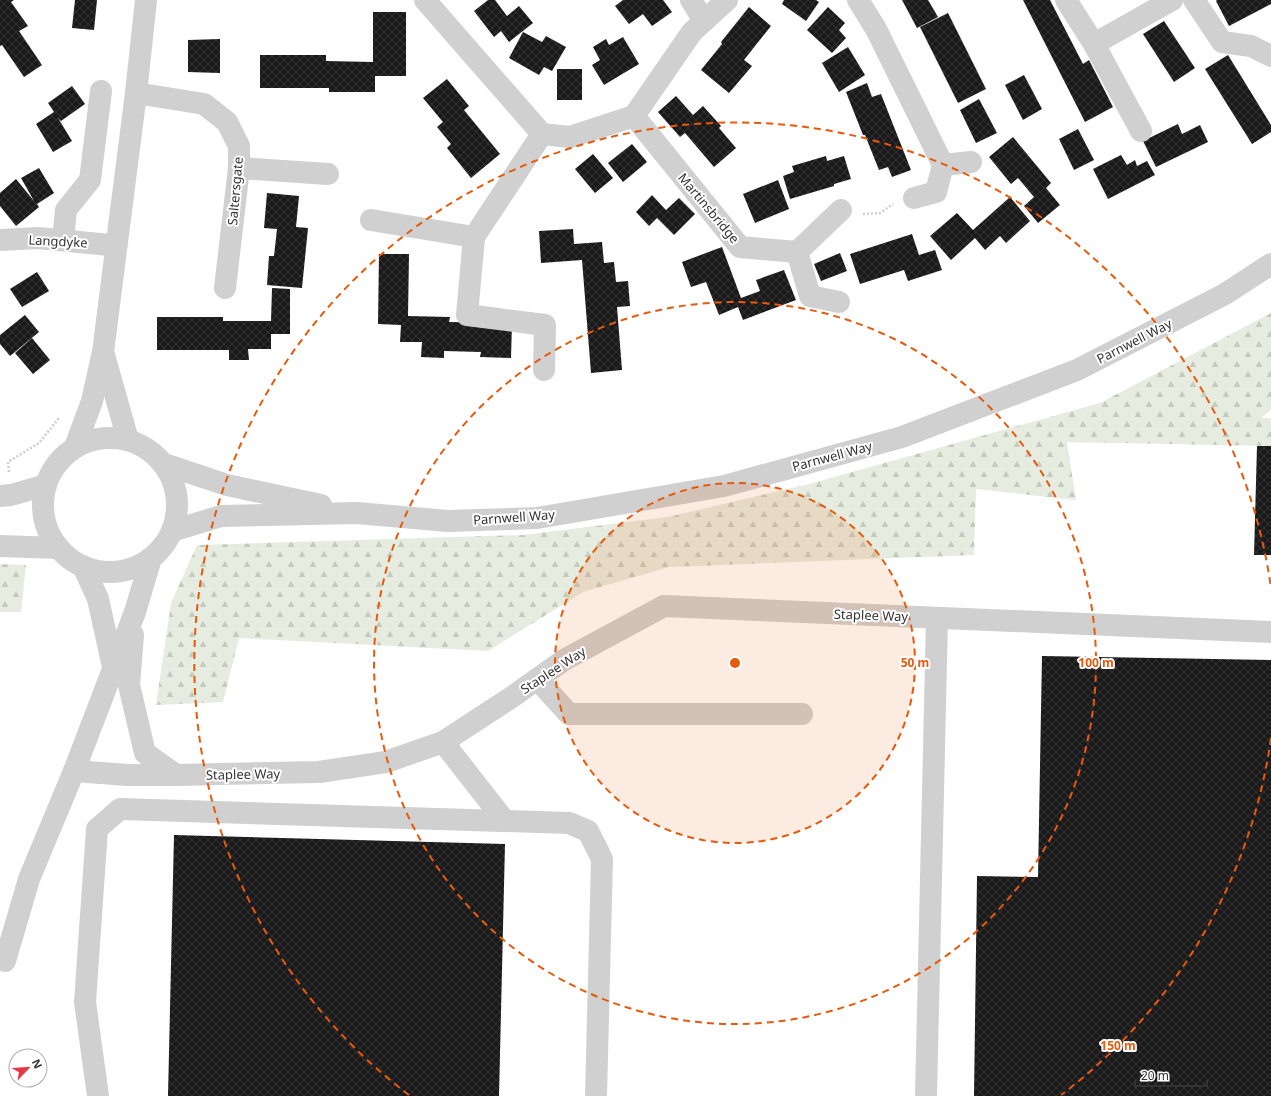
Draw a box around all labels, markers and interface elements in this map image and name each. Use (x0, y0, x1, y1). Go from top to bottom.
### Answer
street label: Saltersgate (223, 156, 247, 226)
street label: Martinsbridge (674, 169, 744, 247)
street label: Langdyke (28, 230, 88, 252)
street label: Parnwell Way (1093, 314, 1175, 368)
street label: Parnwell Way (790, 437, 874, 475)
street label: Parnwell Way (472, 505, 556, 529)
street label: Staplee Way (834, 605, 909, 625)
street label: Staplee Way (517, 642, 589, 698)
text: 50 m (901, 654, 929, 671)
text: 100 m (1078, 654, 1114, 671)
centre of rings (728, 656, 742, 670)
street label: Staplee Way (206, 764, 281, 784)
text: 150 m (1100, 1037, 1136, 1054)
north arrow (8, 1048, 48, 1088)
text: N (29, 1056, 46, 1071)
scale bar (1135, 1062, 1207, 1088)
text: 20 m (1141, 1067, 1169, 1084)

